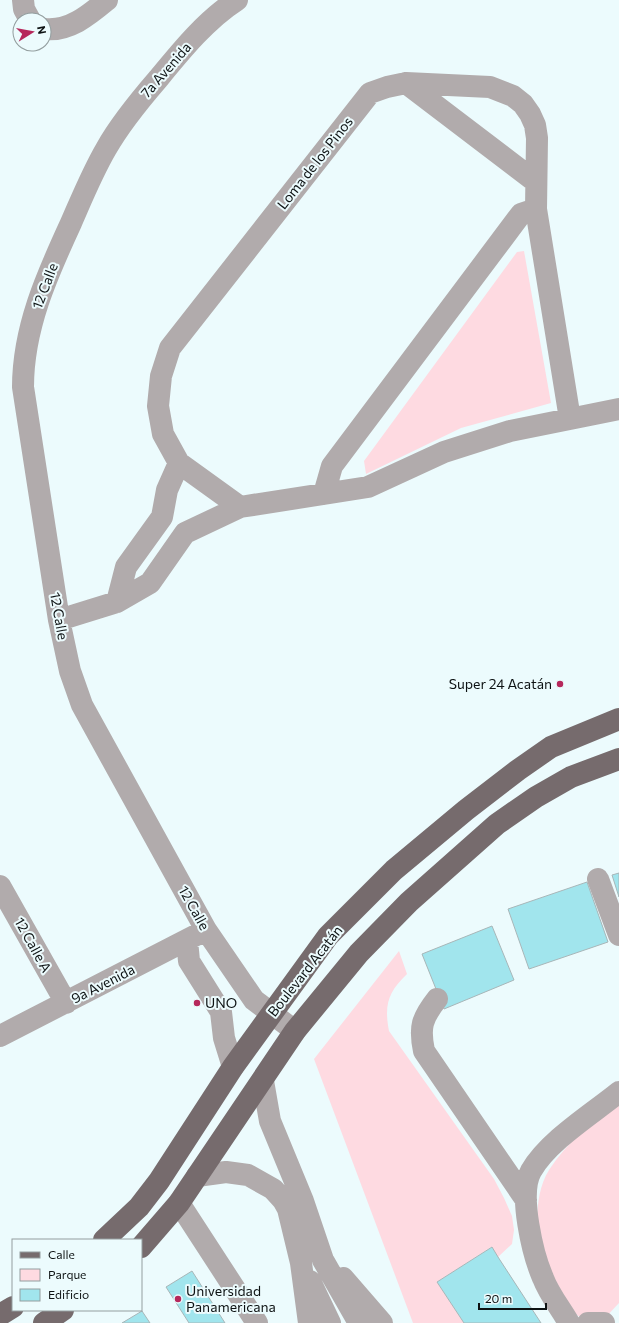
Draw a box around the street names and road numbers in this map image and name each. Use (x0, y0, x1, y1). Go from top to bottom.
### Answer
street label: 7a Avenida (137, 39, 194, 101)
street label: Loma de los Pinos (273, 113, 356, 212)
street label: 12 Calle (28, 260, 61, 311)
street label: 12 Calle (47, 591, 72, 641)
street label: 12 Calle (175, 883, 213, 933)
street label: 12 Calle A (11, 914, 56, 975)
street label: Boulevard Acatán (264, 922, 345, 1020)
street label: 9a Avenida (68, 960, 137, 1007)

